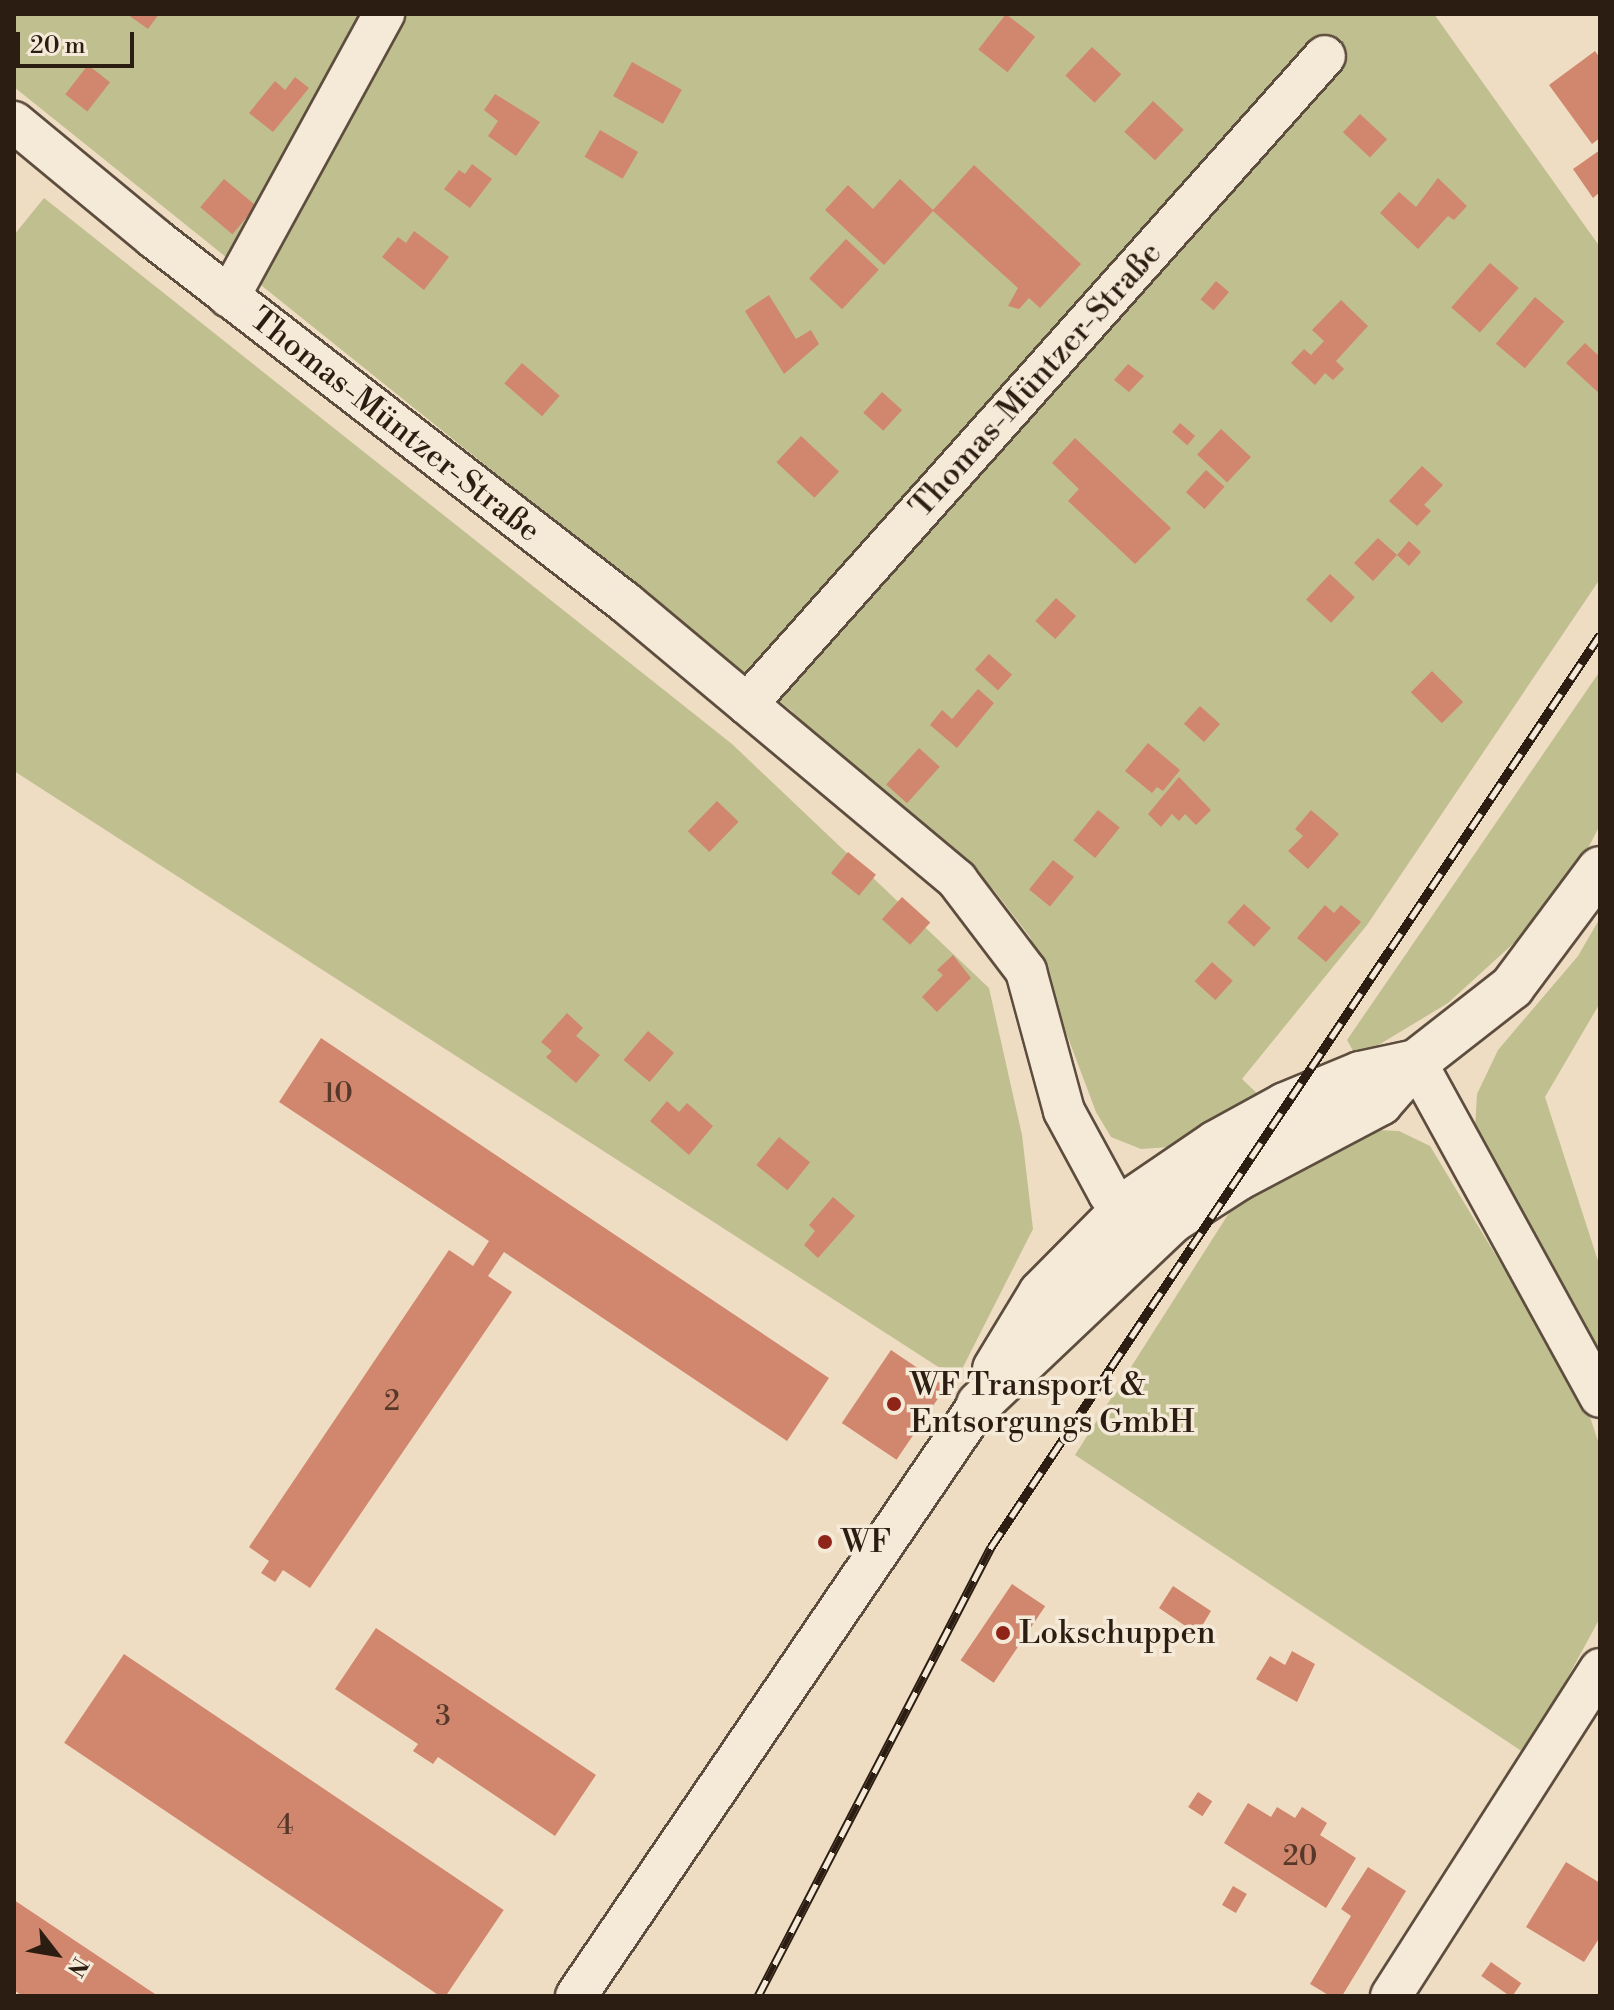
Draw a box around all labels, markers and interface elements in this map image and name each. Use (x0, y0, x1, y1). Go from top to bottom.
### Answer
scale bar (20, 16, 138, 66)
text: 20 m (30, 31, 86, 61)
street label: Thomas-Müntzer-Straße (902, 234, 1170, 526)
street label: Thomas-Müntzer-Straße (242, 300, 548, 550)
house number: 10 (323, 1077, 353, 1111)
place label: WF Transport & Entsorgungs GmbH (910, 1367, 1195, 1442)
house number: 2 (384, 1385, 400, 1419)
marker: WF Transport & Entsorgungs GmbH (885, 1395, 903, 1413)
place label: WF (841, 1523, 891, 1561)
marker: WF (816, 1533, 834, 1551)
place label: Lokschuppen (1019, 1614, 1216, 1652)
marker: Lokschuppen (994, 1624, 1012, 1642)
house number: 3 (435, 1700, 451, 1734)
house number: 4 (277, 1809, 293, 1843)
house number: 20 (1283, 1840, 1317, 1874)
north arrow (16, 1914, 96, 1994)
text: N (61, 1952, 93, 1981)

